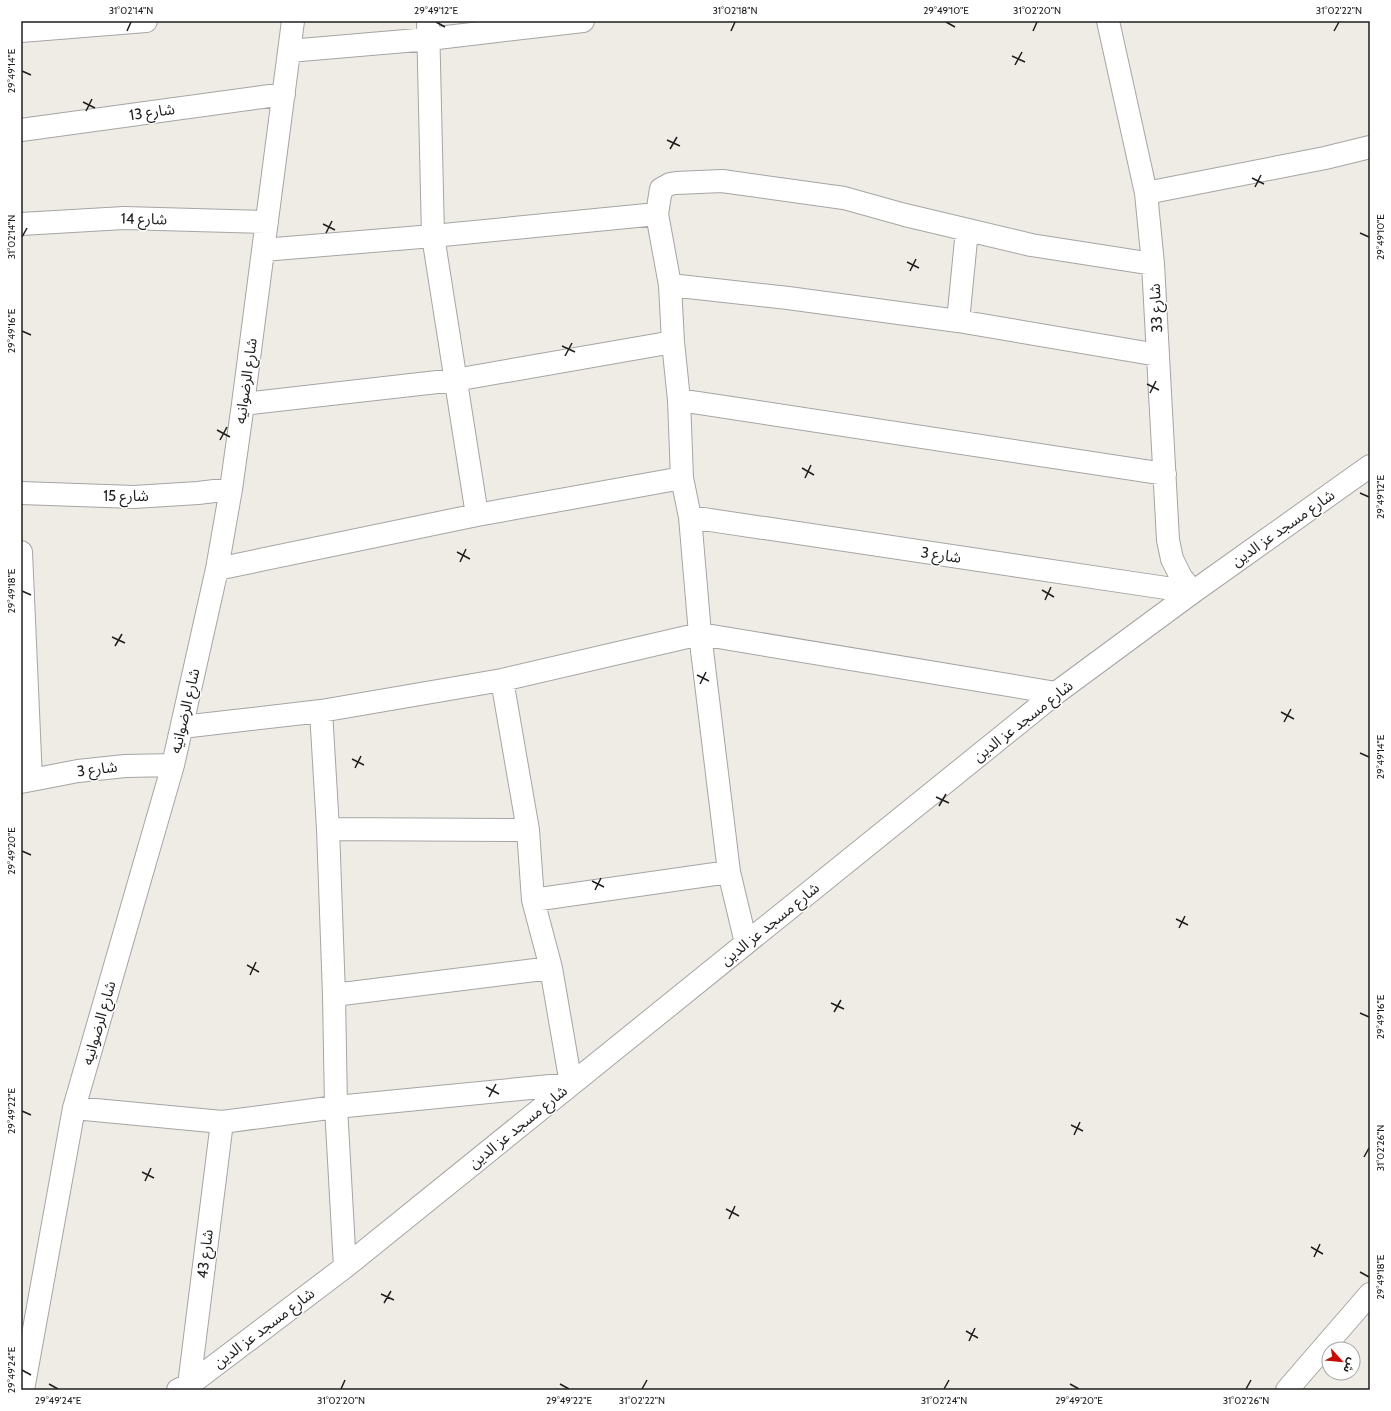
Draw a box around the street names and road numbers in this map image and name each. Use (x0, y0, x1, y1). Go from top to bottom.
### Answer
street label: شارع 13 (128, 100, 176, 127)
street label: شارع 14 (121, 210, 167, 231)
street label: شارع 33 (1146, 283, 1169, 333)
street label: شارع الرضوانيه (231, 337, 264, 426)
street label: شارع مسجد عز الدين (1228, 486, 1340, 573)
street label: شارع 15 (103, 487, 149, 508)
street label: شارع 3 (919, 543, 963, 570)
street label: شارع الرضوانيه (166, 667, 206, 756)
street label: شارع مسجد عز الدين (969, 676, 1079, 768)
street label: شارع 3 (76, 758, 119, 783)
street label: شارع مسجد عز الدين (717, 879, 825, 972)
street label: شارع الرضوانيه (78, 979, 123, 1068)
street label: شارع مسجد عز الدين (465, 1082, 573, 1175)
street label: شارع 43 (193, 1228, 220, 1280)
street label: شارع مسجد عز الدين (210, 1284, 320, 1374)

